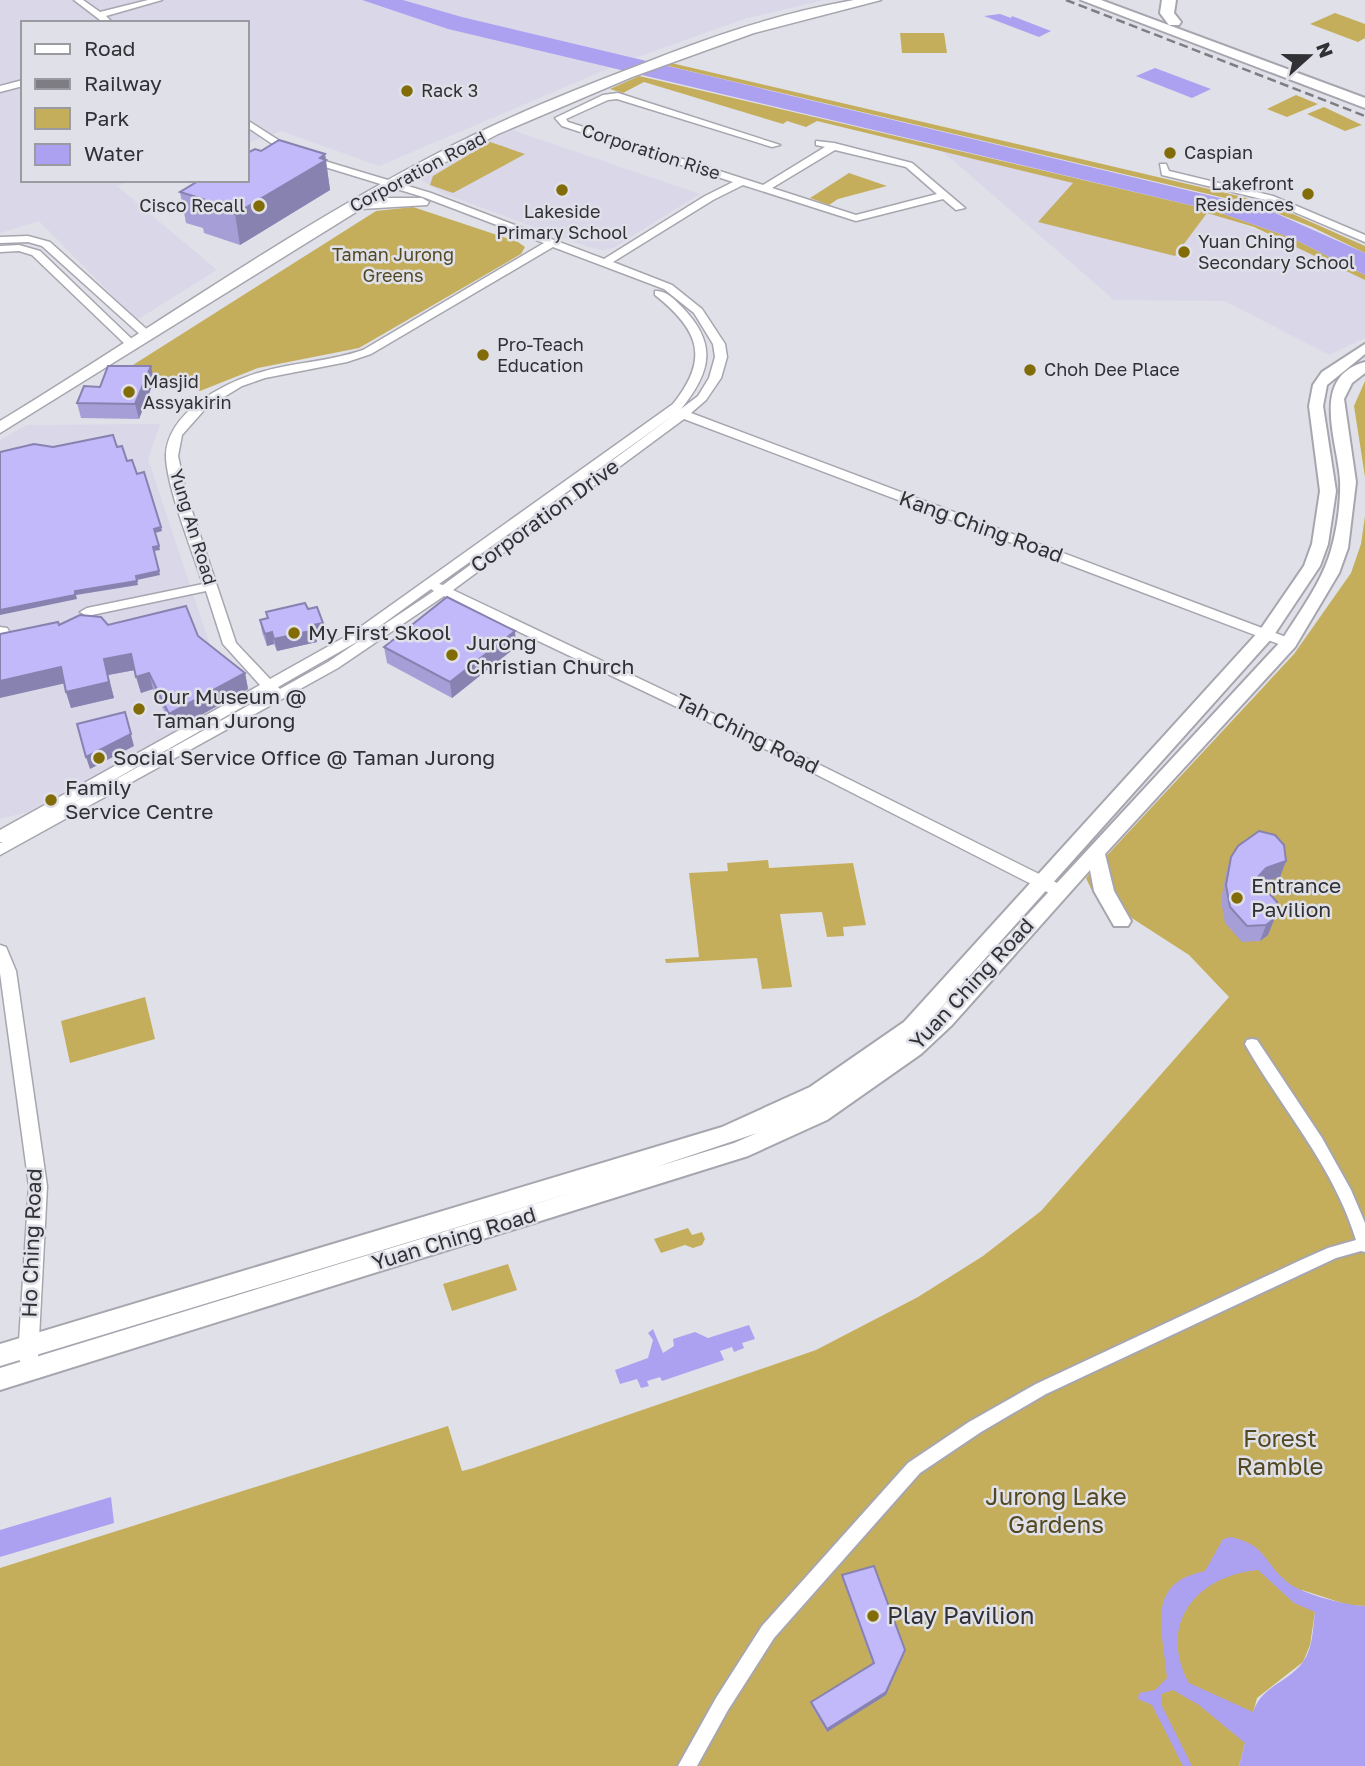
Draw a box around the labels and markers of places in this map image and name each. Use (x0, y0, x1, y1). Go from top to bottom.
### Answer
place label: Rack 3 (421, 79, 478, 101)
marker: Rack 3 (399, 83, 415, 99)
place label: Caspian (1184, 141, 1253, 163)
marker: Caspian (1162, 145, 1178, 161)
place label: Lakefront Residences (1195, 172, 1294, 215)
marker: Lakeside Primary School (554, 182, 570, 198)
marker: Lakefront Residences (1300, 186, 1316, 202)
place label: Cisco Recall (139, 194, 245, 216)
marker: Cisco Recall (251, 198, 267, 214)
place label: Lakeside Primary School (496, 200, 628, 243)
place label: Yuan Ching Secondary School (1198, 230, 1355, 273)
marker: Yuan Ching Secondary School (1176, 244, 1192, 260)
place label: Pro-Teach Education (497, 333, 584, 376)
marker: Pro-Teach Education (475, 347, 491, 363)
place label: Choh Dee Place (1044, 358, 1180, 380)
marker: Choh Dee Place (1022, 362, 1038, 378)
place label: Masjid Assyakirin (143, 370, 232, 413)
marker: Masjid Assyakirin (121, 384, 137, 400)
place label: My First Skool (308, 619, 451, 645)
marker: My First Skool (286, 625, 302, 641)
place label: Jurong Christian Church (466, 629, 634, 679)
marker: Jurong Christian Church (444, 647, 460, 663)
place label: Our Museum @ Taman Jurong (153, 683, 307, 733)
marker: Our Museum @ Taman Jurong (131, 701, 147, 717)
place label: Social Service Office @ Taman Jurong (113, 744, 495, 770)
marker: Social Service Office @ Taman Jurong (91, 750, 107, 766)
place label: Family Service Centre (65, 774, 213, 824)
marker: Family Service Centre (43, 792, 59, 808)
place label: Entrance Pavilion (1251, 872, 1341, 922)
marker: Entrance Pavilion (1229, 890, 1245, 906)
place label: Play Pavilion (887, 1600, 1035, 1629)
marker: Play Pavilion (865, 1608, 881, 1624)

